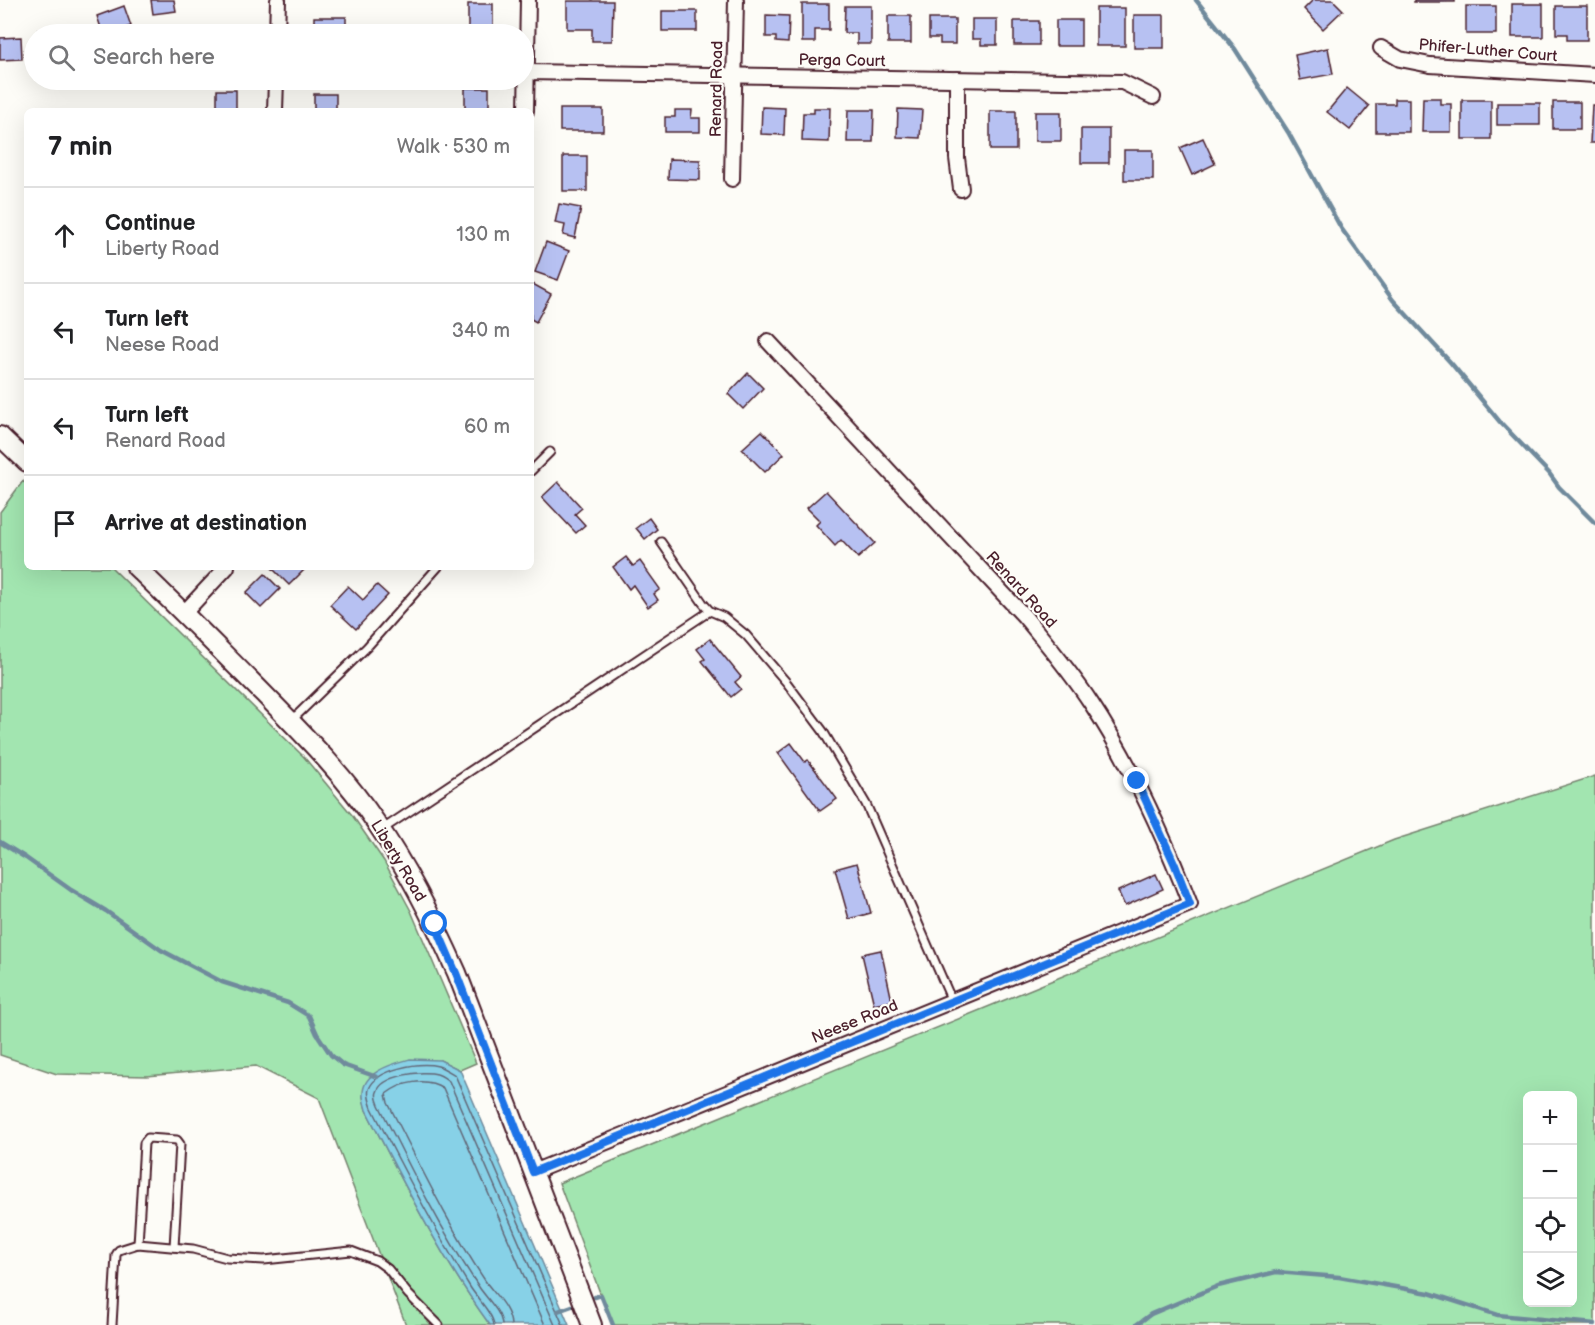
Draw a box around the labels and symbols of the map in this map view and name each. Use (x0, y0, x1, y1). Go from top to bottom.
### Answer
street label: Phifer-Luther Court (1418, 35, 1558, 67)
street label: Renard Road (707, 41, 727, 137)
street label: Perga Court (798, 51, 886, 71)
street label: Renard Road (982, 548, 1060, 632)
route end (1123, 767, 1149, 793)
street label: Liberty Road (366, 817, 430, 905)
route start (421, 910, 447, 936)
street label: Neese Road (809, 996, 901, 1048)

